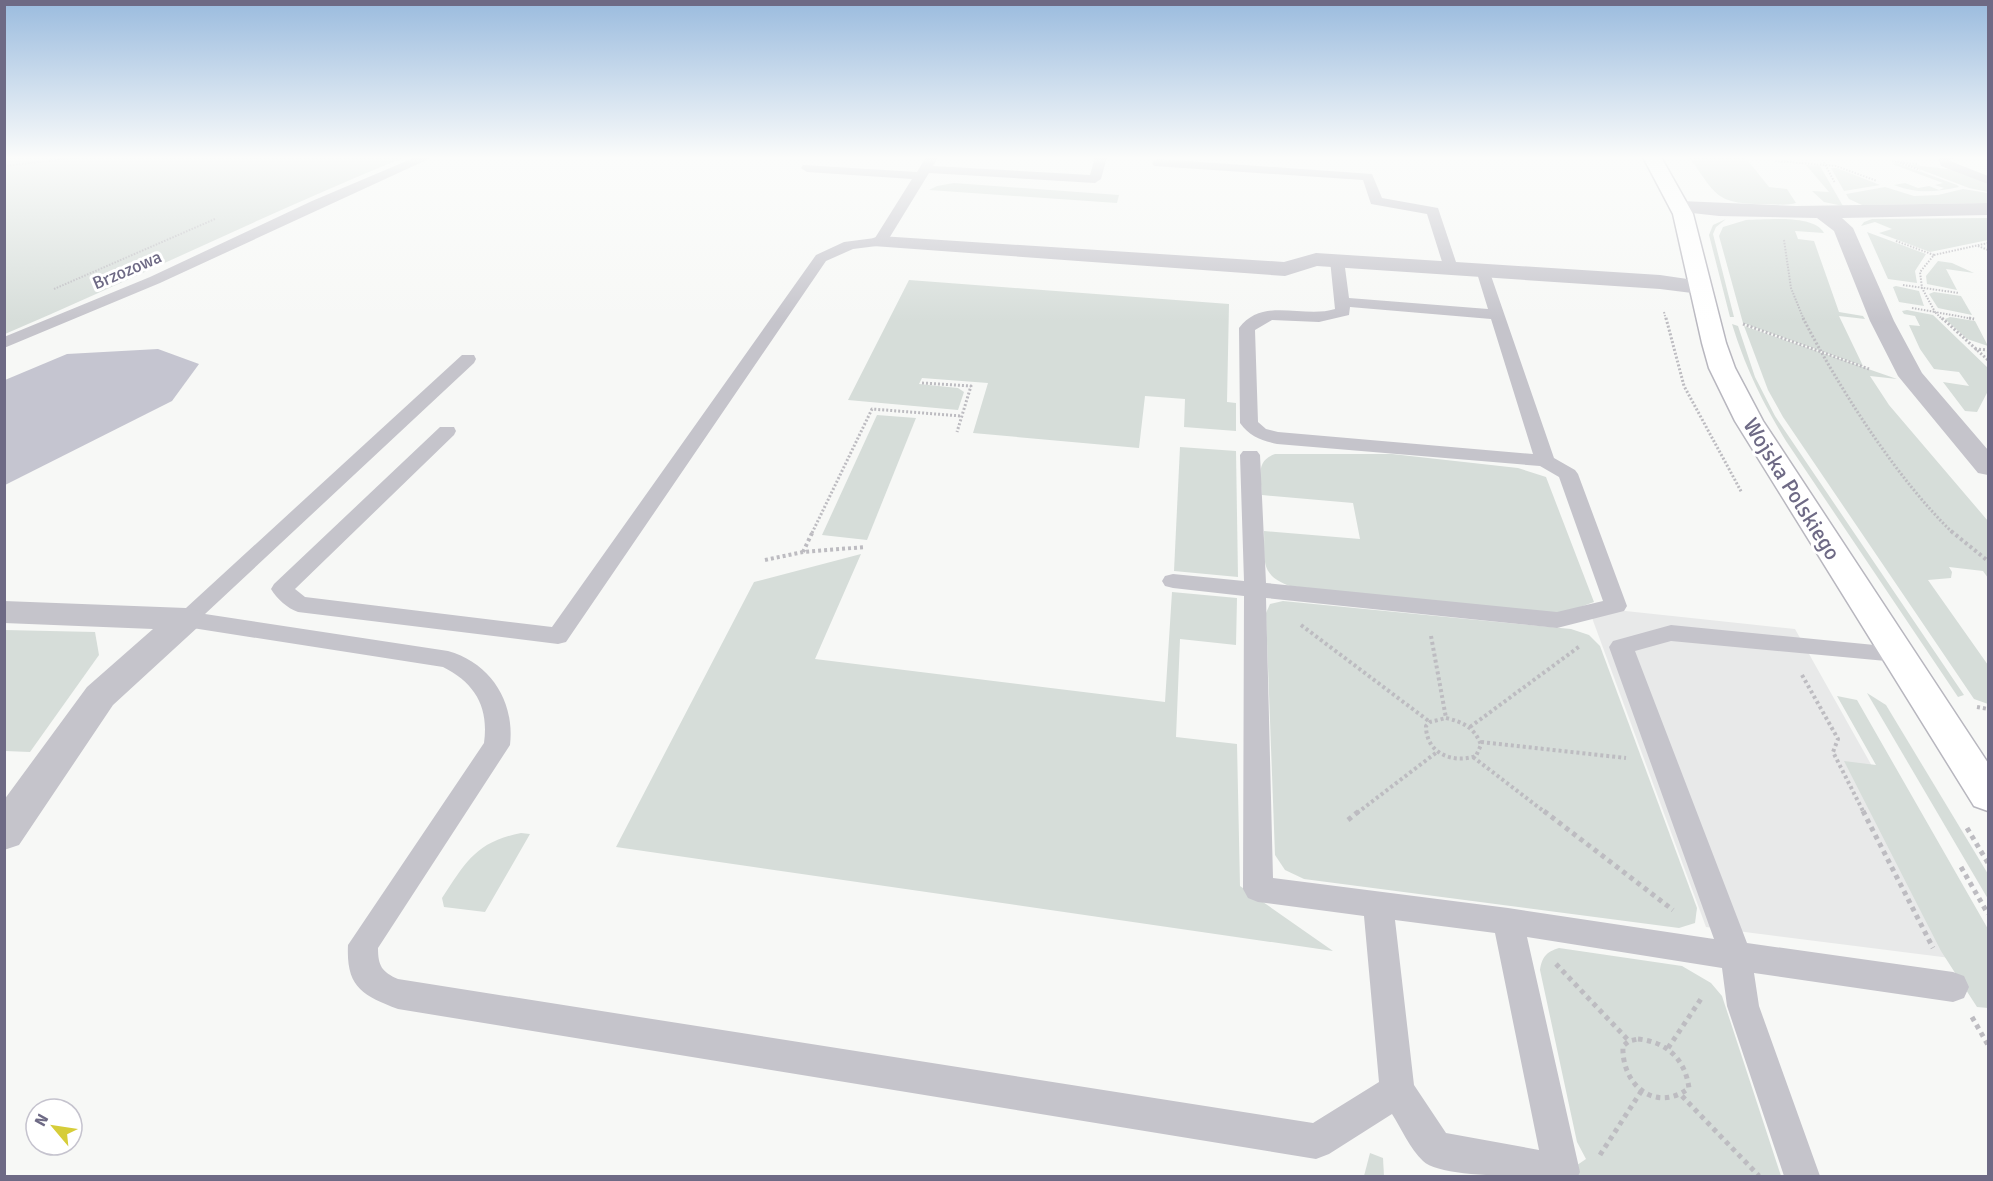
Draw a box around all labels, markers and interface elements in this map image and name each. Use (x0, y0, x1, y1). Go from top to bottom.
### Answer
street label: Brzozowa (89, 246, 165, 294)
street label: Wojska Polskiego (1738, 413, 1846, 565)
north arrow (24, 1097, 84, 1157)
text: N (30, 1110, 53, 1130)

